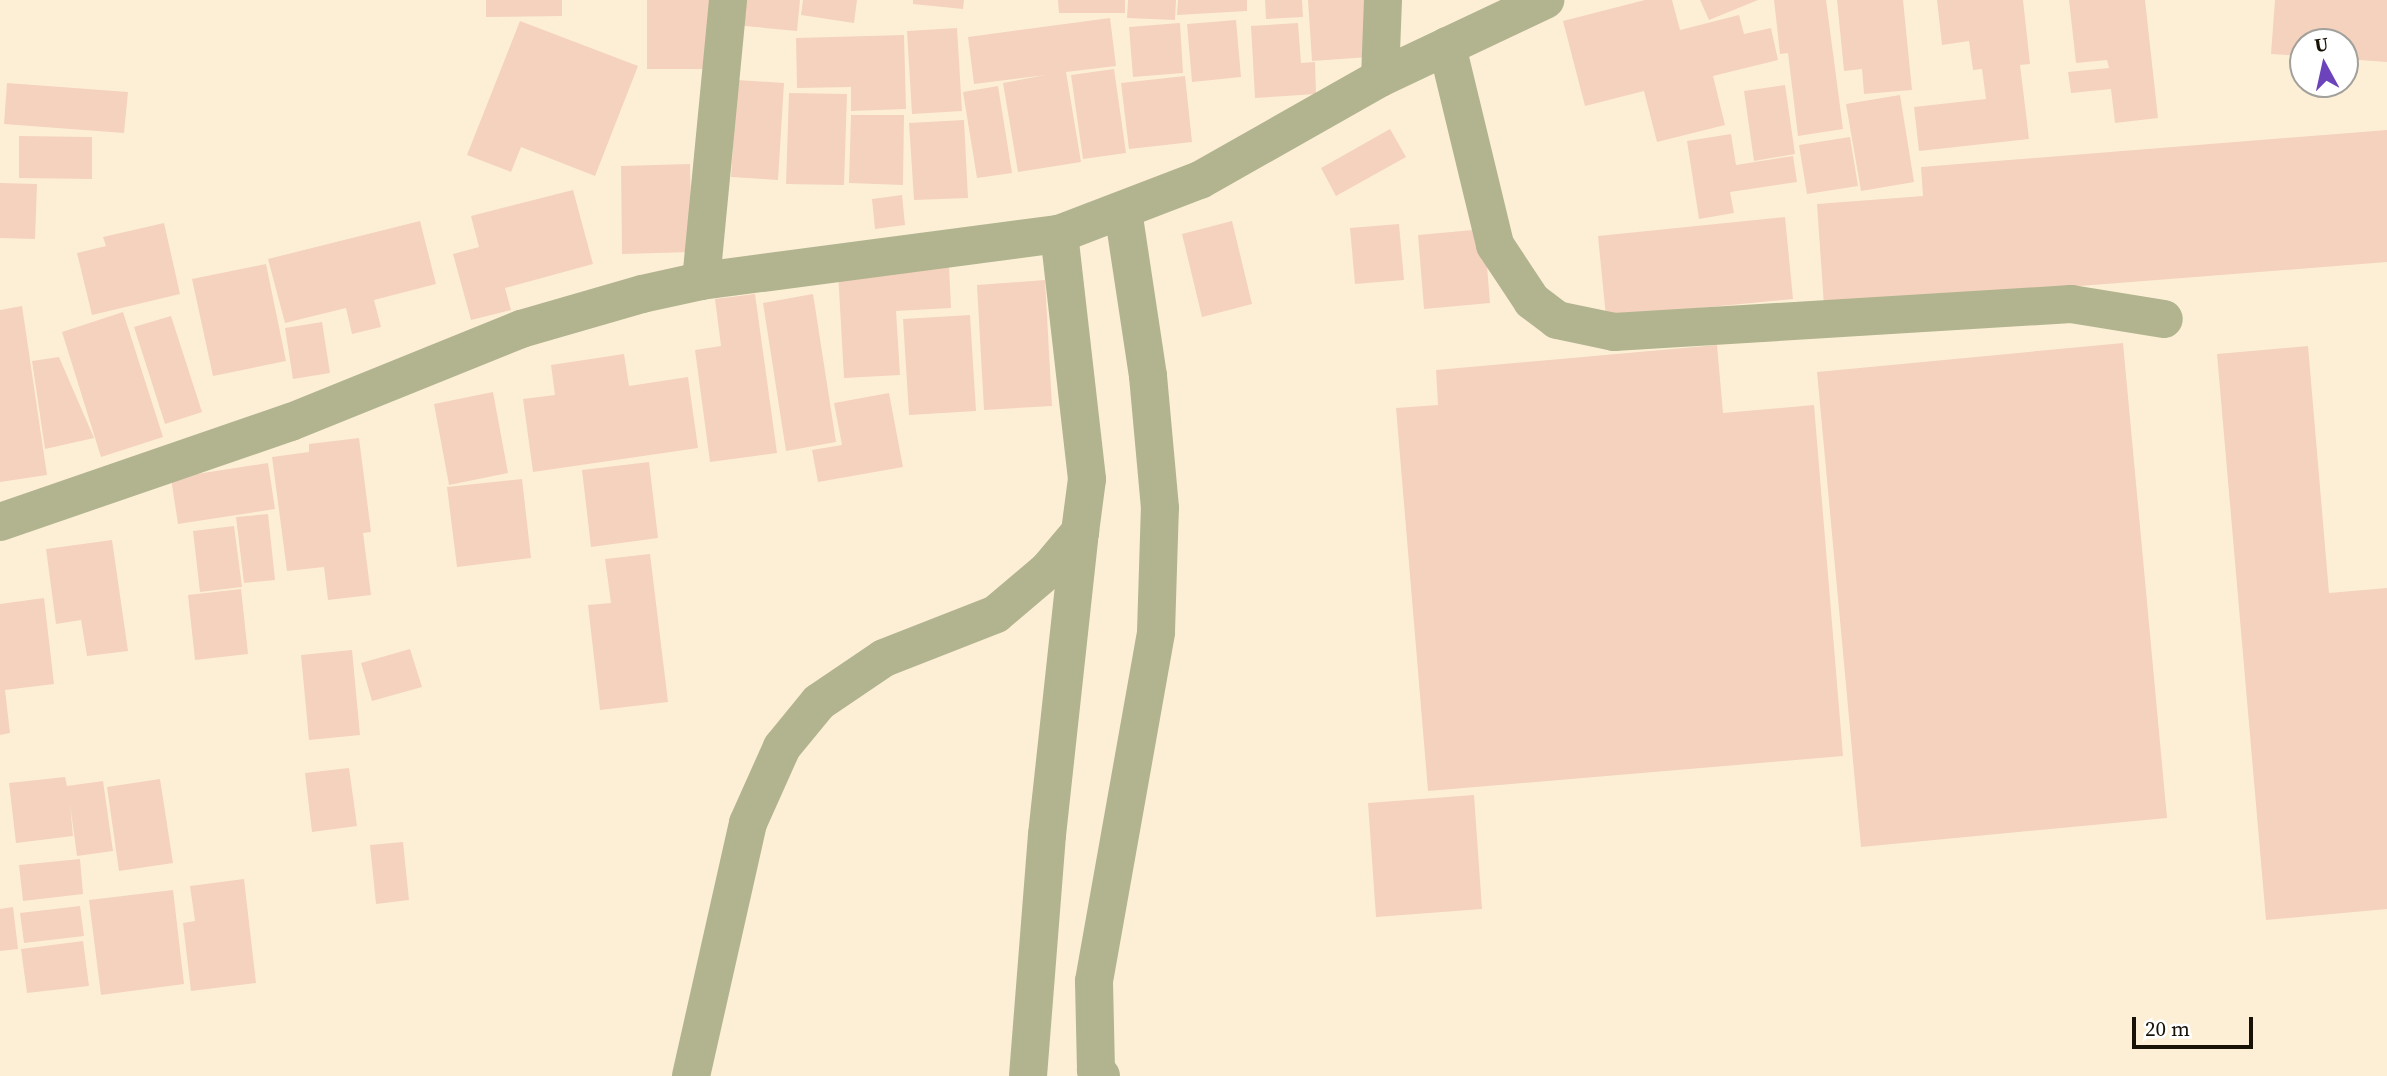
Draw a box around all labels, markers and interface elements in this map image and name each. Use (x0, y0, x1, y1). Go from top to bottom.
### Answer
north arrow (2289, 28, 2359, 98)
text: U (2313, 30, 2330, 58)
scale bar (2135, 1002, 2256, 1046)
text: 20 m (2145, 1014, 2190, 1043)

